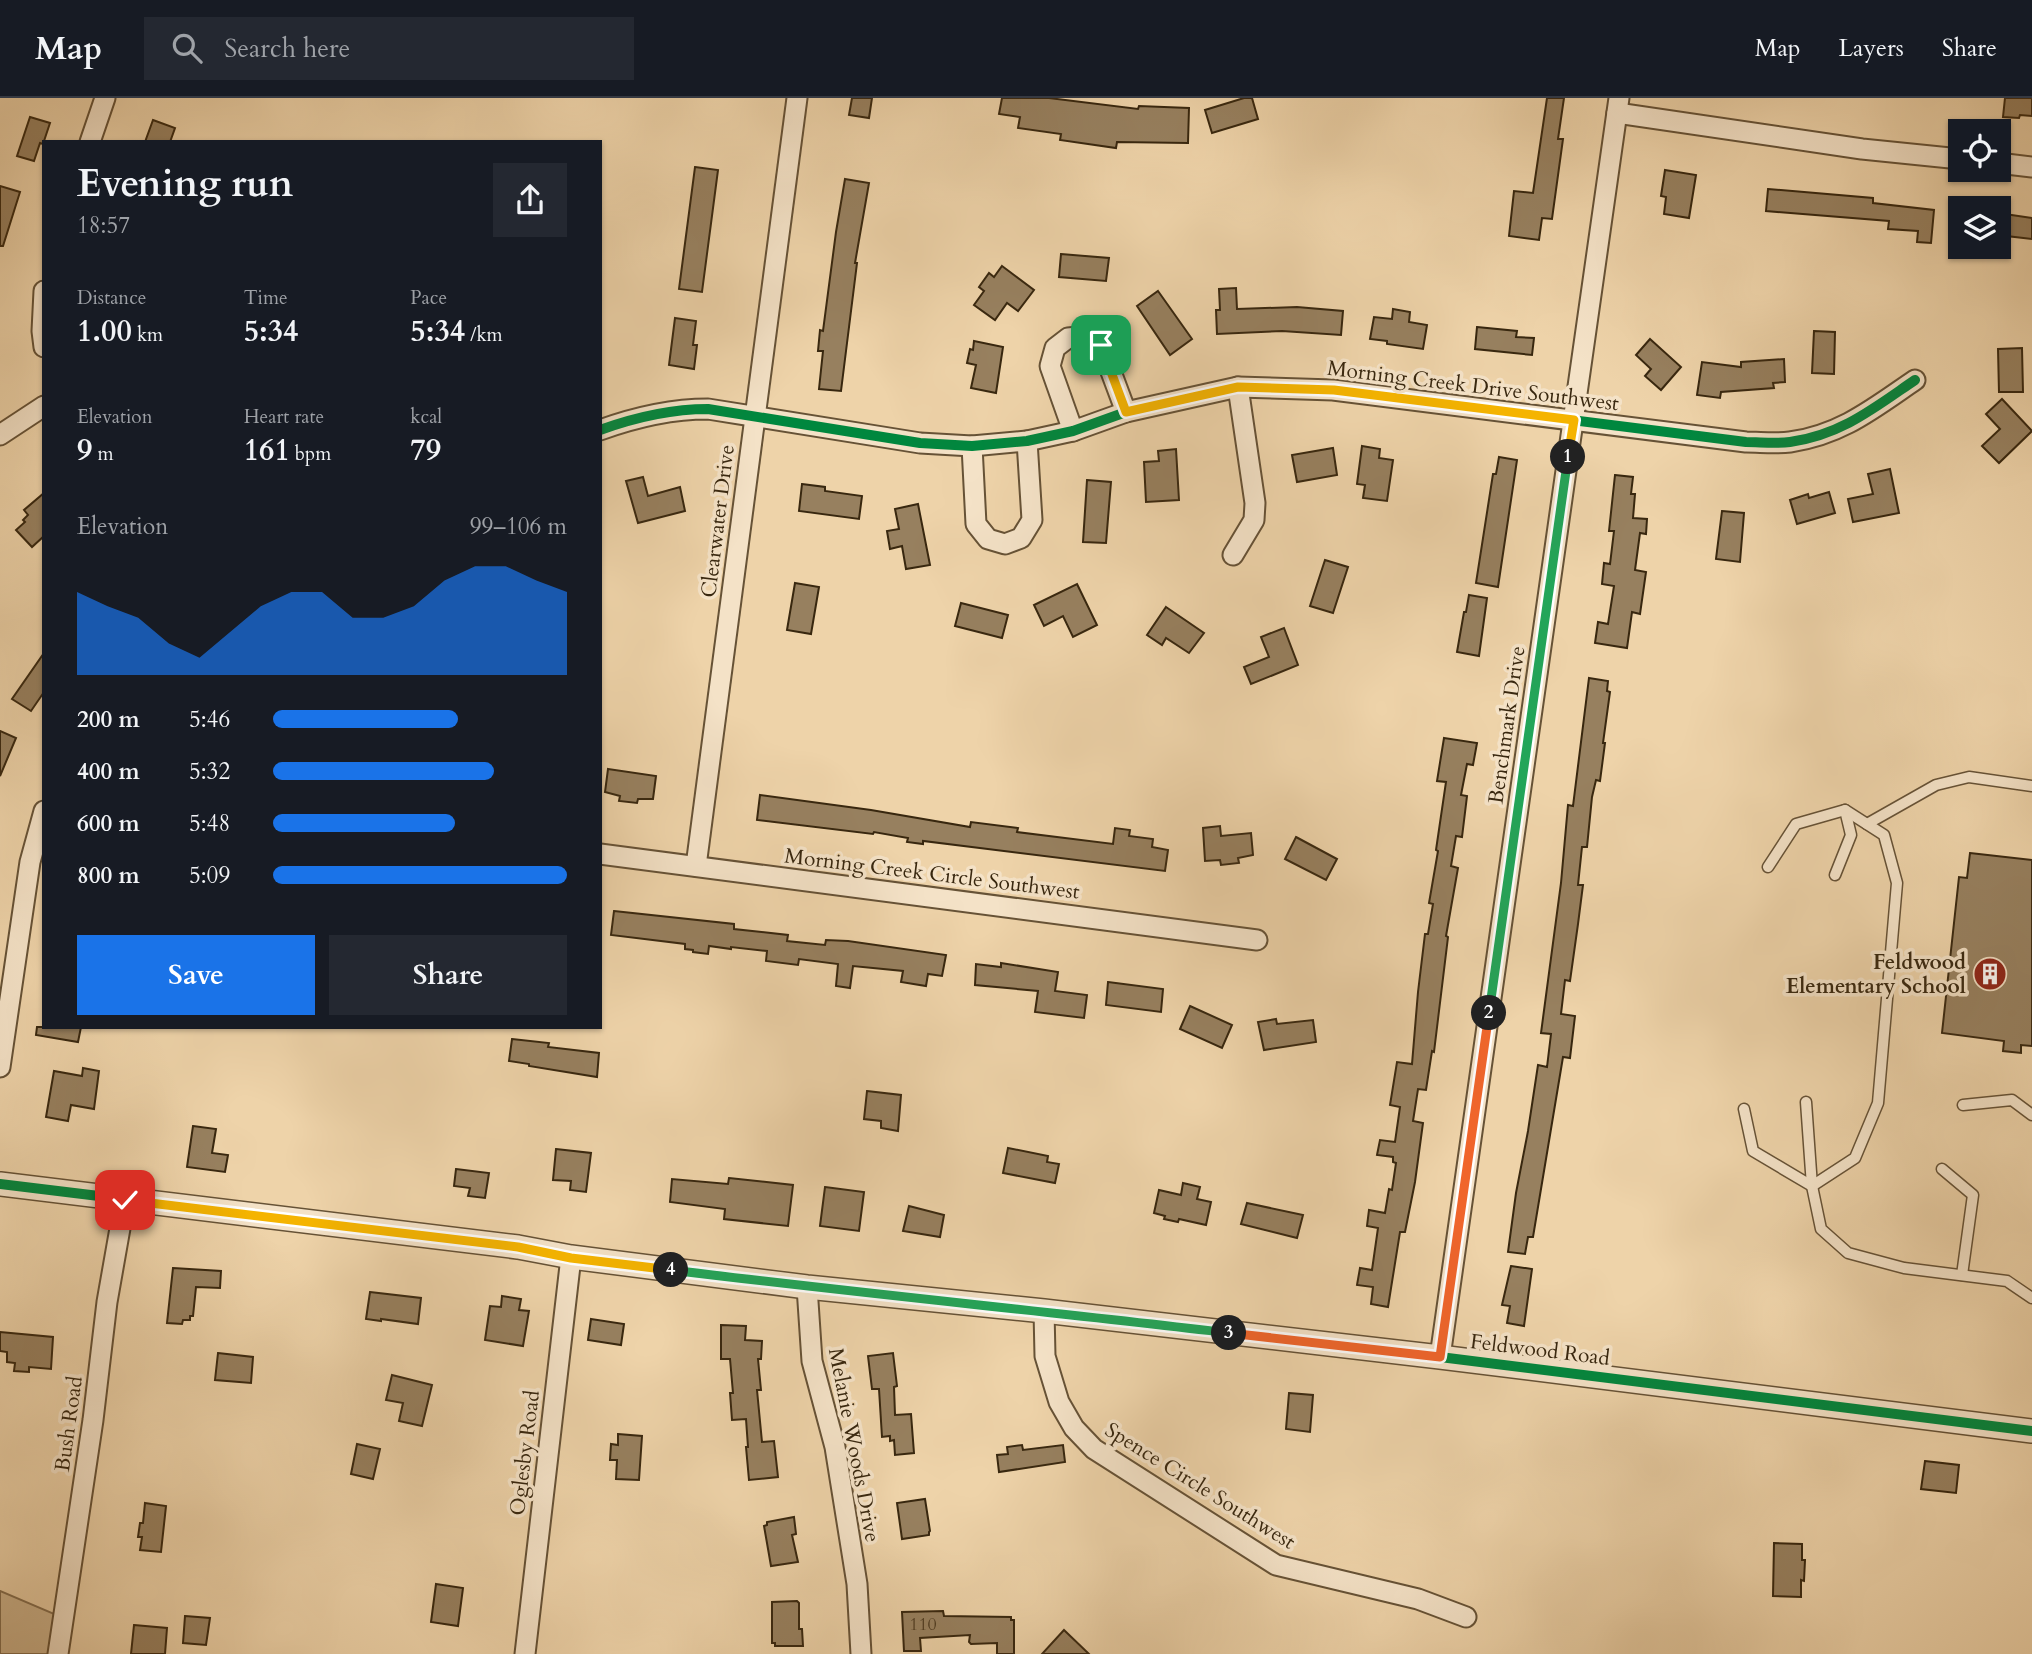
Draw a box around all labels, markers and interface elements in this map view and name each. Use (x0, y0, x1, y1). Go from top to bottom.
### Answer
search box (144, 17, 634, 80)
text: Map (35, 26, 102, 71)
icon: search (168, 29, 206, 67)
text: Search here (224, 31, 350, 66)
text: Map (1755, 32, 1801, 65)
text: Layers (1839, 32, 1904, 65)
text: Share (1942, 32, 1997, 65)
map controls (1948, 119, 2011, 259)
button: locate (1948, 119, 2011, 182)
text: Evening run (77, 158, 293, 210)
button: share (493, 163, 567, 237)
button: layers (1948, 196, 2011, 259)
text: 18:57 (77, 210, 130, 241)
text: Distance (77, 285, 146, 311)
text: Time (244, 285, 288, 311)
text: Pace (410, 285, 447, 311)
text: 1.00 (77, 311, 132, 352)
text: 5:34 (244, 311, 298, 352)
text: 5:34 (410, 311, 465, 352)
pin (1071, 315, 1131, 375)
text: km (132, 322, 163, 348)
text: /km (465, 322, 503, 348)
icon: arrive (1082, 326, 1120, 364)
street label: Morning Creek Drive Southwest (1325, 354, 1621, 418)
text: Elevation (77, 404, 152, 430)
text: Heart rate (244, 404, 324, 430)
text: kcal (410, 404, 442, 430)
text: 9 (77, 430, 92, 471)
text: 161 (244, 430, 290, 471)
text: 79 (410, 430, 441, 471)
pin: 1 (1550, 440, 1586, 474)
text: m (92, 441, 114, 467)
text: bpm (290, 441, 331, 467)
street label: Clearwater Drive (694, 443, 742, 599)
text: 1 (1563, 443, 1572, 469)
text: Elevation (77, 511, 168, 542)
text: 99–106 m (470, 511, 567, 542)
street label: Benchmark Drive (1482, 644, 1532, 806)
text: 200 m (77, 704, 140, 735)
text: 5:46 (189, 704, 230, 735)
text: 400 m (77, 756, 140, 787)
text: 5:32 (189, 756, 230, 787)
text: 600 m (77, 808, 140, 839)
text: 5:48 (189, 808, 230, 839)
street label: Morning Creek Circle Southwest (783, 842, 1081, 907)
text: 800 m (77, 860, 140, 891)
text: 5:09 (189, 860, 230, 891)
button: Save (77, 935, 315, 1015)
button: Share (329, 935, 567, 1015)
place label: Feldwood Elementary School (1786, 948, 1966, 1001)
building icon: Feldwood Elementary School (1971, 955, 2009, 993)
pin: 2 (1472, 996, 1506, 1030)
text: 2 (1484, 999, 1493, 1025)
pin (95, 1170, 155, 1230)
icon: check (106, 1181, 144, 1219)
pin: 4 (654, 1252, 688, 1288)
text: 4 (666, 1256, 675, 1282)
pin: 3 (1212, 1316, 1246, 1350)
text: 3 (1224, 1319, 1233, 1345)
street label: Feldwood Road (1468, 1327, 1612, 1373)
street label: Melanie Woods Drive (821, 1345, 887, 1545)
street label: Bush Road (48, 1374, 90, 1474)
street label: Oglesby Road (503, 1389, 547, 1517)
street label: Spence Circle Southwest (1099, 1416, 1301, 1557)
house number: 110 (909, 1612, 937, 1637)

